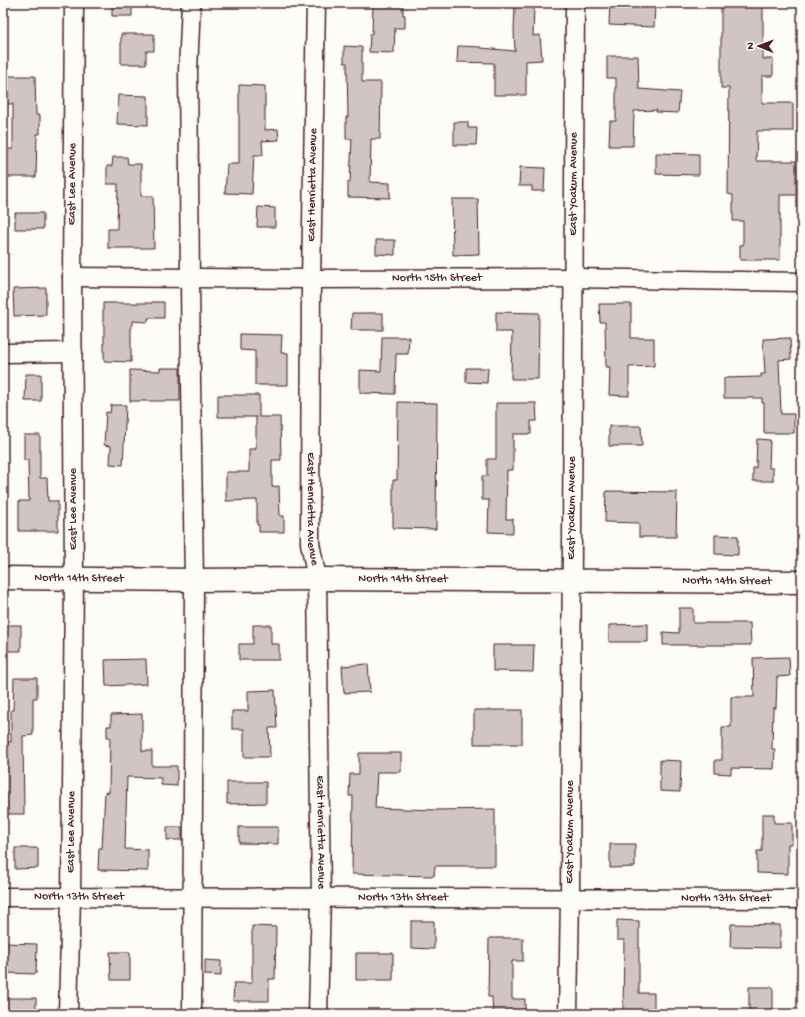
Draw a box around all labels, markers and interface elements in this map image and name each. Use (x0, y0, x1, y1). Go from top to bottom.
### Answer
north arrow (739, 26, 779, 66)
text: N (745, 42, 757, 50)
street label: East Henrietta Avenue (305, 127, 321, 242)
street label: East Yoakum Avenue (567, 132, 581, 236)
street label: East Lee Avenue (65, 142, 80, 225)
street label: North 15th Street (392, 271, 483, 286)
street label: East Henrietta Avenue (303, 452, 321, 567)
street label: East Yoakum Avenue (565, 456, 579, 560)
street label: East Lee Avenue (67, 467, 81, 550)
street label: North 14th Street (34, 571, 125, 586)
street label: North 14th Street (358, 572, 449, 587)
street label: North 14th Street (682, 574, 773, 589)
street label: East Henrietta Avenue (312, 775, 328, 890)
street label: East Yoakum Avenue (563, 780, 578, 884)
street label: East Lee Avenue (64, 790, 79, 873)
street label: North 13th Street (34, 890, 125, 904)
street label: North 13th Street (358, 891, 449, 905)
street label: North 13th Street (681, 892, 772, 906)

